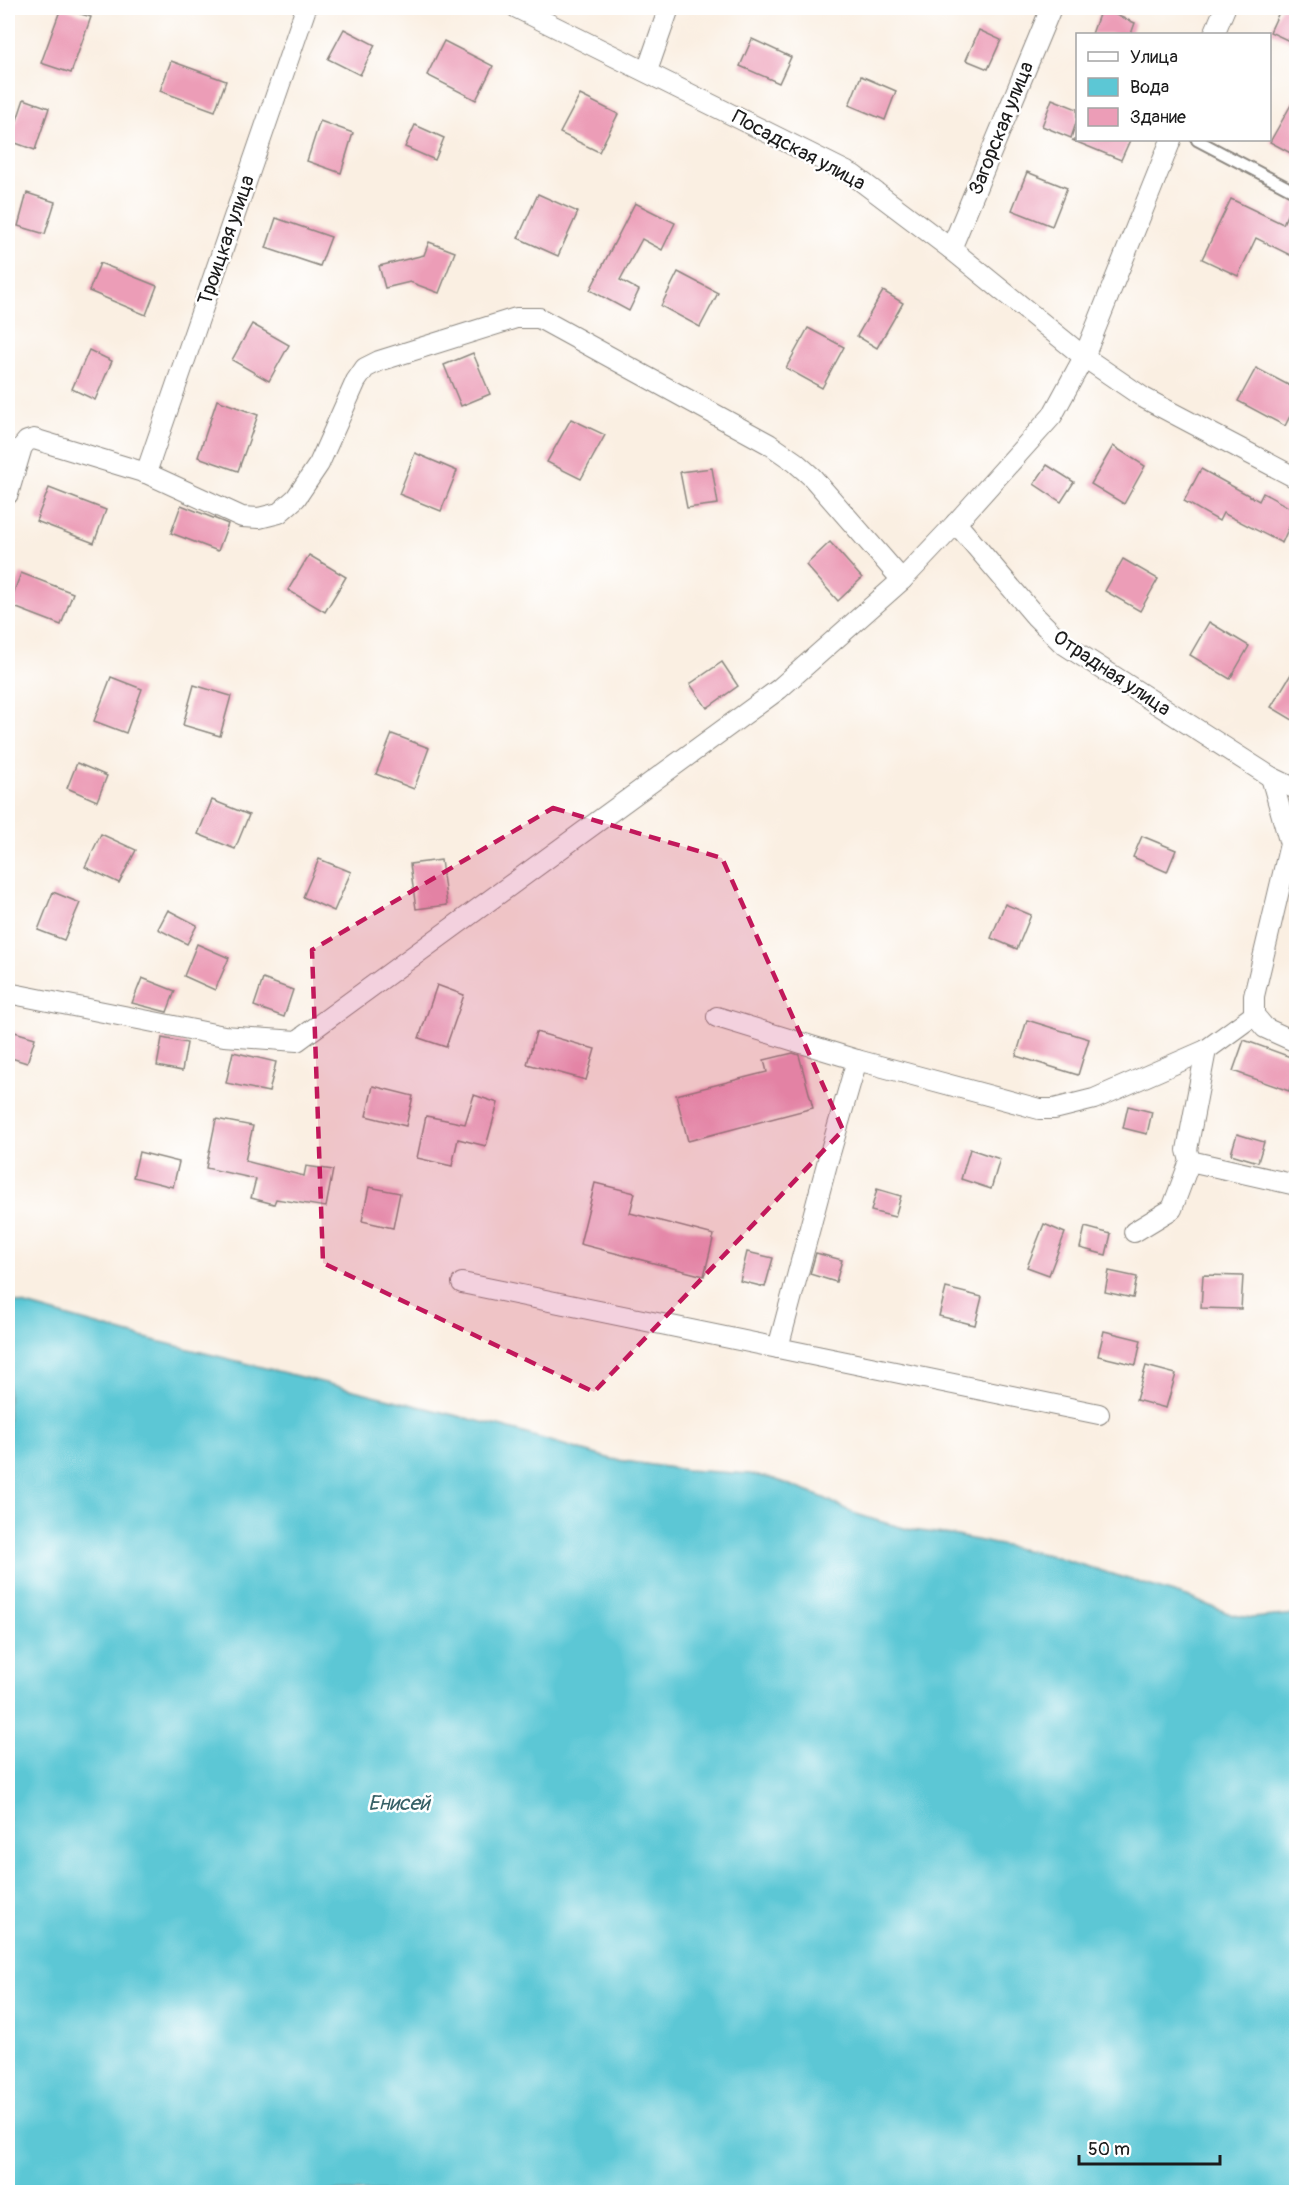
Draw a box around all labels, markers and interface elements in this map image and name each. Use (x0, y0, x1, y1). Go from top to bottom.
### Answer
legend (1076, 33, 1271, 141)
text: Улица (1130, 46, 1178, 69)
street label: Загорская улица (963, 58, 1039, 198)
text: Вода (1130, 76, 1169, 99)
street label: Посадская улица (728, 104, 870, 196)
text: Здание (1130, 106, 1186, 129)
street label: Троицкая улица (192, 172, 260, 308)
street label: Отрадная улица (1049, 625, 1175, 721)
water label: Енисей (368, 1790, 432, 1817)
scale bar (1079, 2128, 1220, 2166)
text: 50 m (1088, 2138, 1130, 2161)

